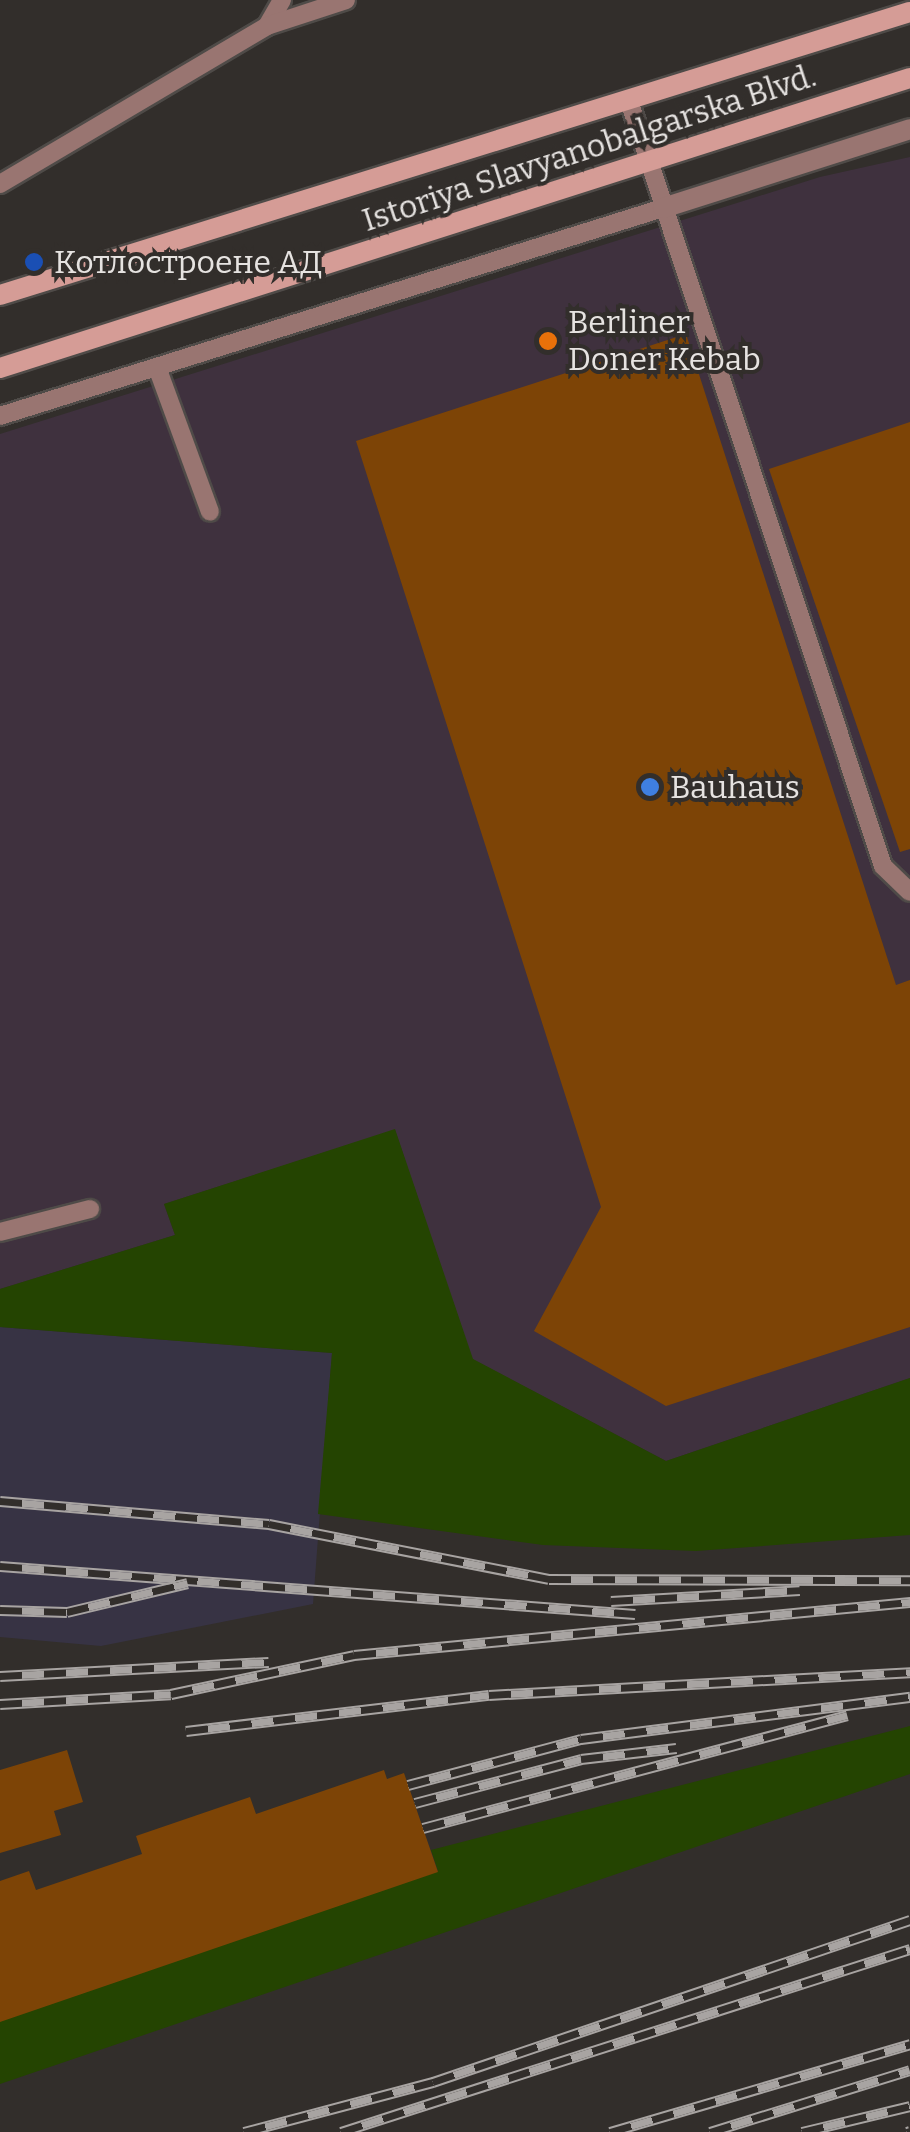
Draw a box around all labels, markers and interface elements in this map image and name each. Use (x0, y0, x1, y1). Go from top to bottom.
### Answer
street label: Istoriya Slavyanobalgarska Blvd. (357, 56, 821, 240)
place label: Котлостроене АД (54, 243, 322, 281)
marker: Котлостроене АД (23, 251, 45, 273)
place label: Berliner Doner Kebab (568, 304, 761, 379)
marker: Berliner Doner Kebab (537, 330, 559, 352)
place label: Bauhaus (670, 768, 800, 806)
marker: Bauhaus (639, 776, 661, 798)

